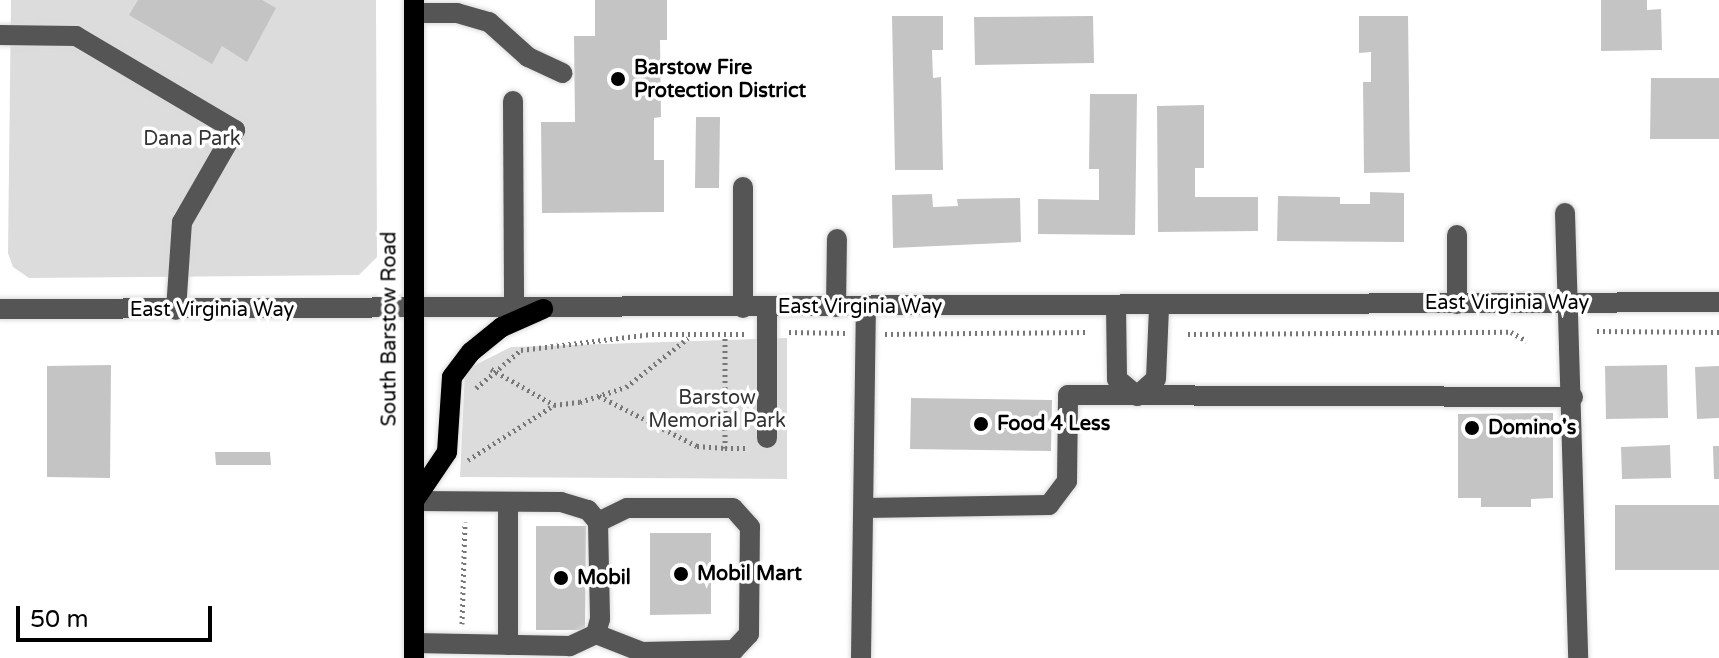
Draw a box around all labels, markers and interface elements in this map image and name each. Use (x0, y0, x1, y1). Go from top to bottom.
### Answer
place label: Barstow Fire Protection District (634, 56, 806, 103)
marker: Barstow Fire Protection District (609, 70, 627, 88)
park label: Dana Park (143, 127, 241, 151)
street label: South Barstow Road (378, 232, 402, 426)
street label: East Virginia Way (1425, 291, 1589, 315)
street label: East Virginia Way (778, 295, 942, 319)
street label: East Virginia Way (130, 298, 294, 322)
park label: Barstow Memorial Park (648, 386, 786, 433)
place label: Food 4 Less (997, 412, 1110, 436)
marker: Food 4 Less (972, 415, 990, 433)
place label: Domino's (1488, 416, 1576, 440)
marker: Domino's (1463, 419, 1481, 437)
place label: Mobil Mart (697, 562, 802, 586)
marker: Mobil Mart (672, 565, 690, 583)
place label: Mobil (577, 566, 631, 590)
marker: Mobil (552, 569, 570, 587)
scale bar (20, 590, 216, 640)
text: 50 m (30, 605, 88, 634)

